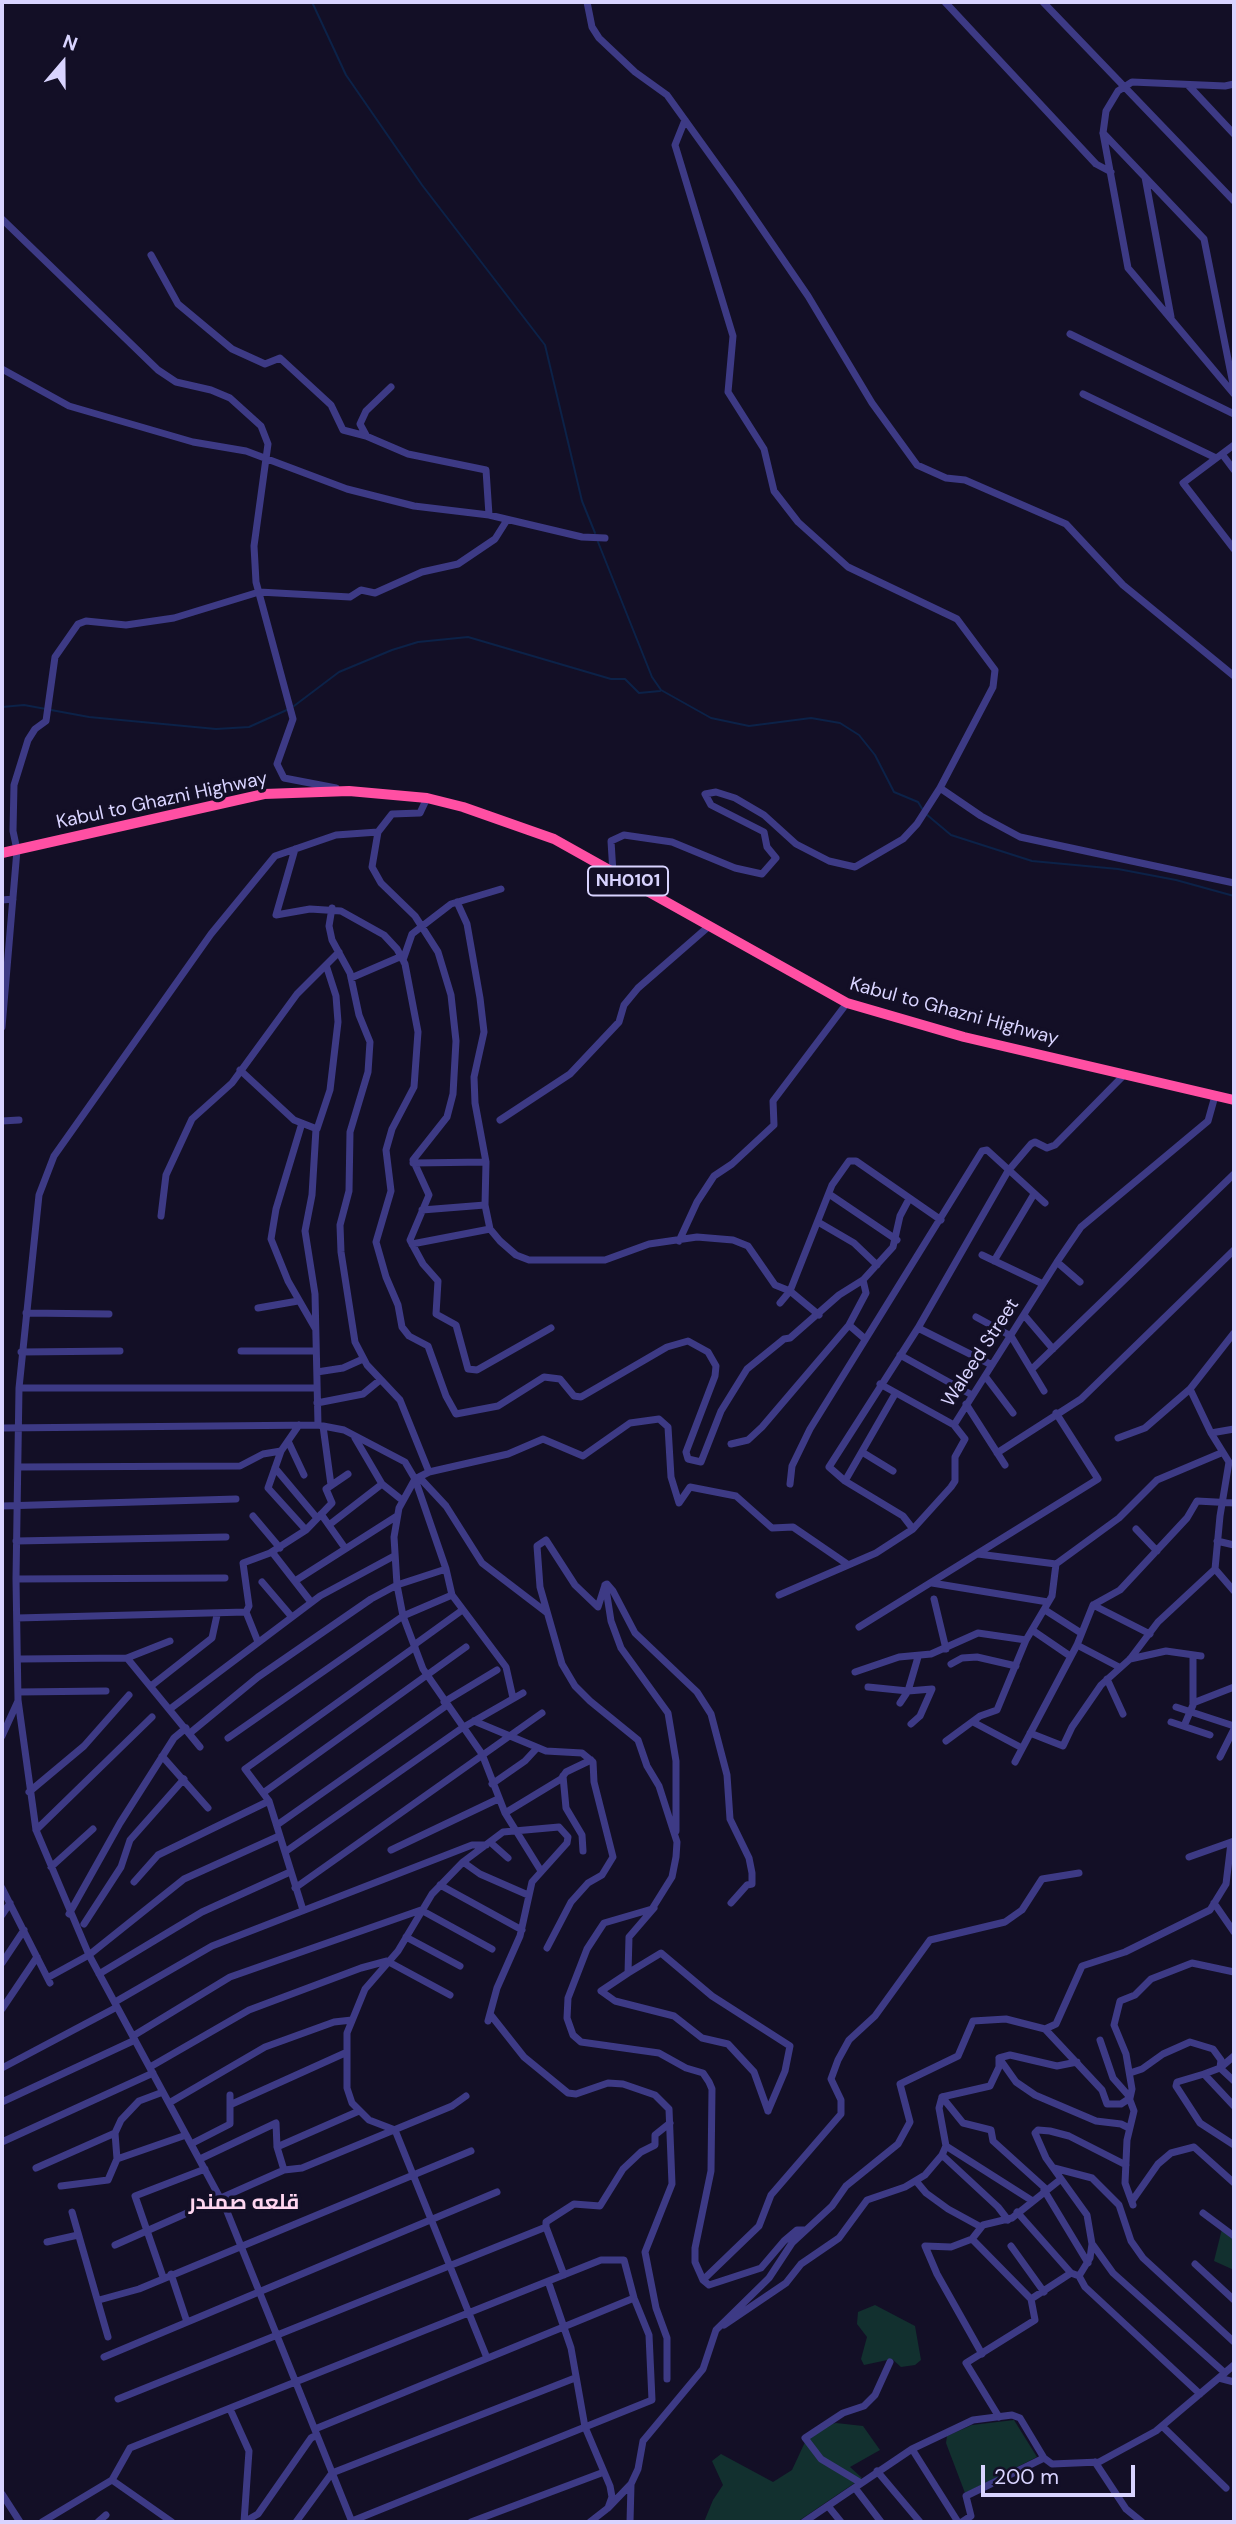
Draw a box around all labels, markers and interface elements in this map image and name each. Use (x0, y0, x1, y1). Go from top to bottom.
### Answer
north arrow (28, 28, 98, 98)
text: N (60, 29, 81, 57)
street label: Kabul to Ghazni Highway (54, 767, 270, 835)
road number: NH0101 (588, 866, 668, 896)
street label: Kabul to Ghazni Highway (847, 973, 1061, 1051)
street label: Waleed Street (938, 1295, 1024, 1411)
district label: قلعه صمندر (189, 2190, 299, 2216)
scale bar (984, 2450, 1138, 2494)
text: 200 m (994, 2463, 1059, 2491)

